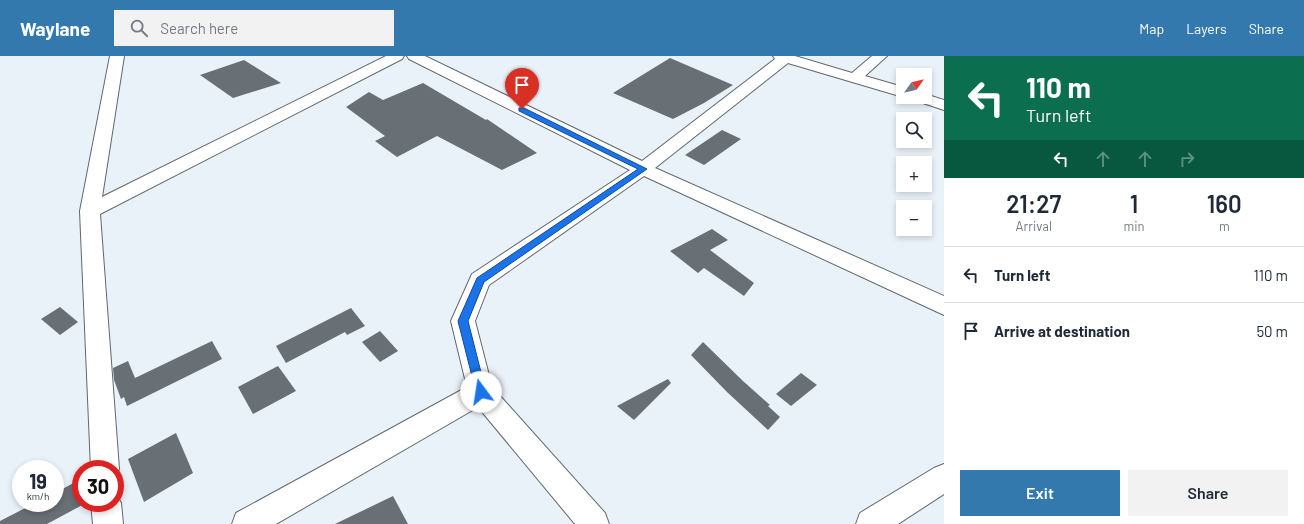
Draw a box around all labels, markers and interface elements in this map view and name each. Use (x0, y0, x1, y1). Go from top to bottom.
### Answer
search box (114, 10, 394, 46)
text: Waylane (20, 17, 90, 40)
icon: search (128, 17, 150, 39)
text: Search here (160, 19, 238, 37)
text: Map (1139, 20, 1164, 37)
text: Layers (1186, 20, 1227, 37)
text: Share (1249, 20, 1284, 37)
pin (505, 68, 539, 109)
north arrow (896, 68, 932, 104)
map controls (896, 68, 932, 236)
text: 110 m (1026, 70, 1091, 104)
icon: left (960, 72, 1012, 124)
icon: arrive (511, 74, 533, 96)
text: Turn left (1026, 104, 1092, 126)
button: search (896, 112, 932, 148)
icon: left (1050, 148, 1072, 170)
icon: ahead (1092, 148, 1114, 170)
icon: ahead (1134, 148, 1156, 170)
icon: right (1176, 148, 1198, 170)
button: + (896, 156, 932, 192)
text: 21:27 (1006, 189, 1061, 218)
text: 1 (1130, 189, 1138, 218)
text: 160 (1207, 189, 1242, 218)
button: − (896, 200, 932, 236)
text: Arrival (1016, 218, 1052, 234)
text: min (1124, 218, 1145, 234)
text: m (1219, 218, 1230, 234)
icon: left (960, 264, 982, 286)
text: Turn left (994, 266, 1050, 284)
text: 110 m (1254, 266, 1288, 284)
icon: arrive (960, 320, 982, 342)
text: Arrive at destination (994, 322, 1130, 340)
text: 50 m (1256, 322, 1288, 340)
position arrow (460, 371, 502, 413)
speed limit sign: 30 (72, 460, 124, 512)
text: 19 (29, 469, 47, 493)
button: Exit (960, 470, 1120, 516)
button: Share (1128, 470, 1288, 516)
text: km/h (27, 490, 49, 502)

